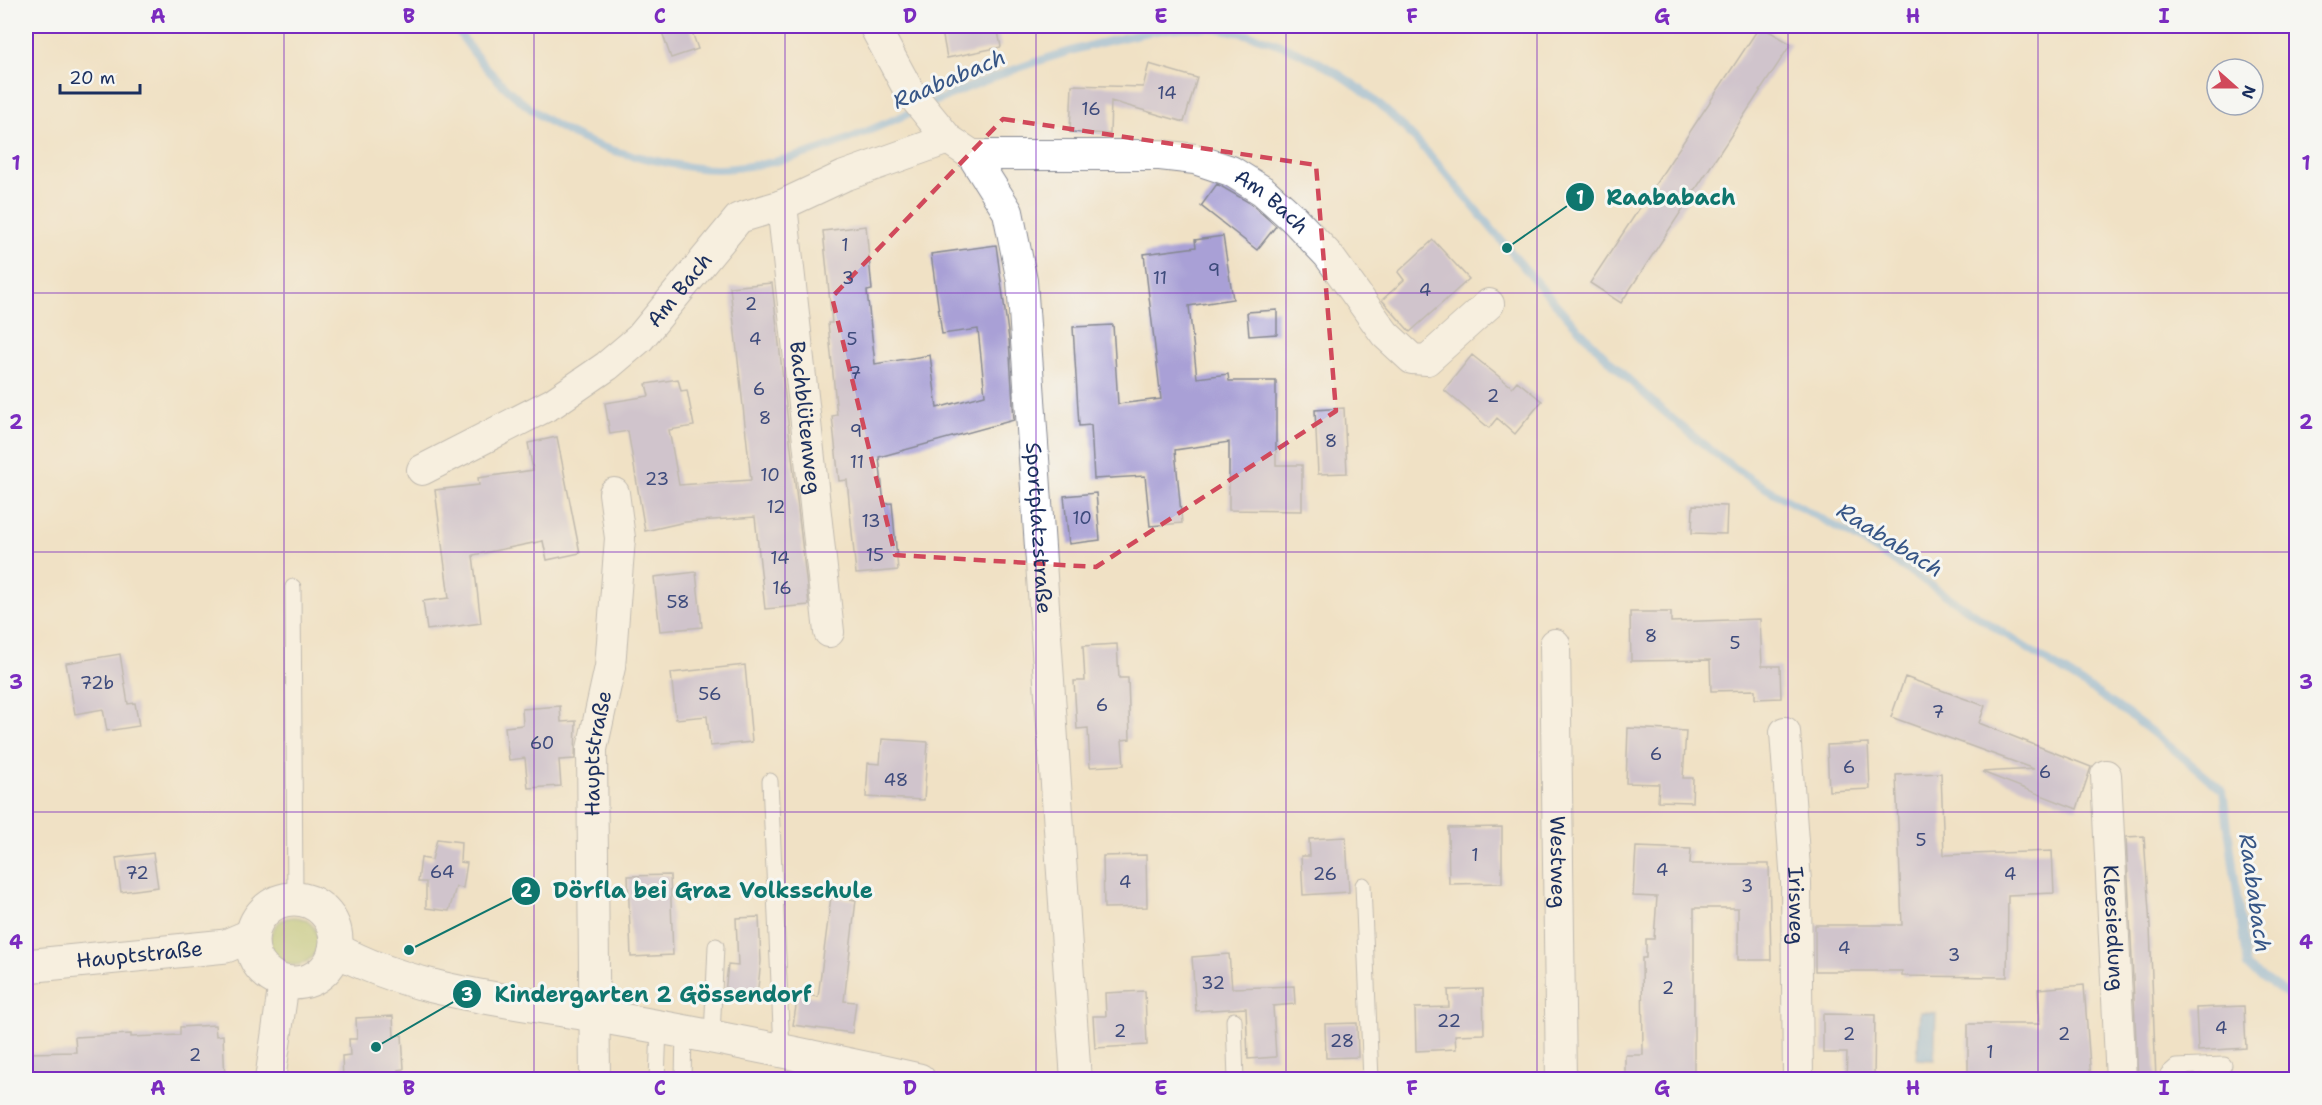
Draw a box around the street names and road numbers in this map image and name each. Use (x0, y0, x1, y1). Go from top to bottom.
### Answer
street label: Am Bach (1229, 163, 1315, 240)
street label: Am Bach (640, 247, 719, 333)
street label: Bachblütenweg (783, 340, 828, 496)
street label: Sportplatzstraße (1019, 441, 1058, 615)
street label: Hauptstraße (578, 688, 618, 817)
street label: Westweg (1543, 815, 1573, 908)
street label: Kleesiedlung (2096, 864, 2131, 992)
street label: Irisweg (1781, 866, 1811, 945)
street label: Hauptstraße (75, 934, 204, 975)

